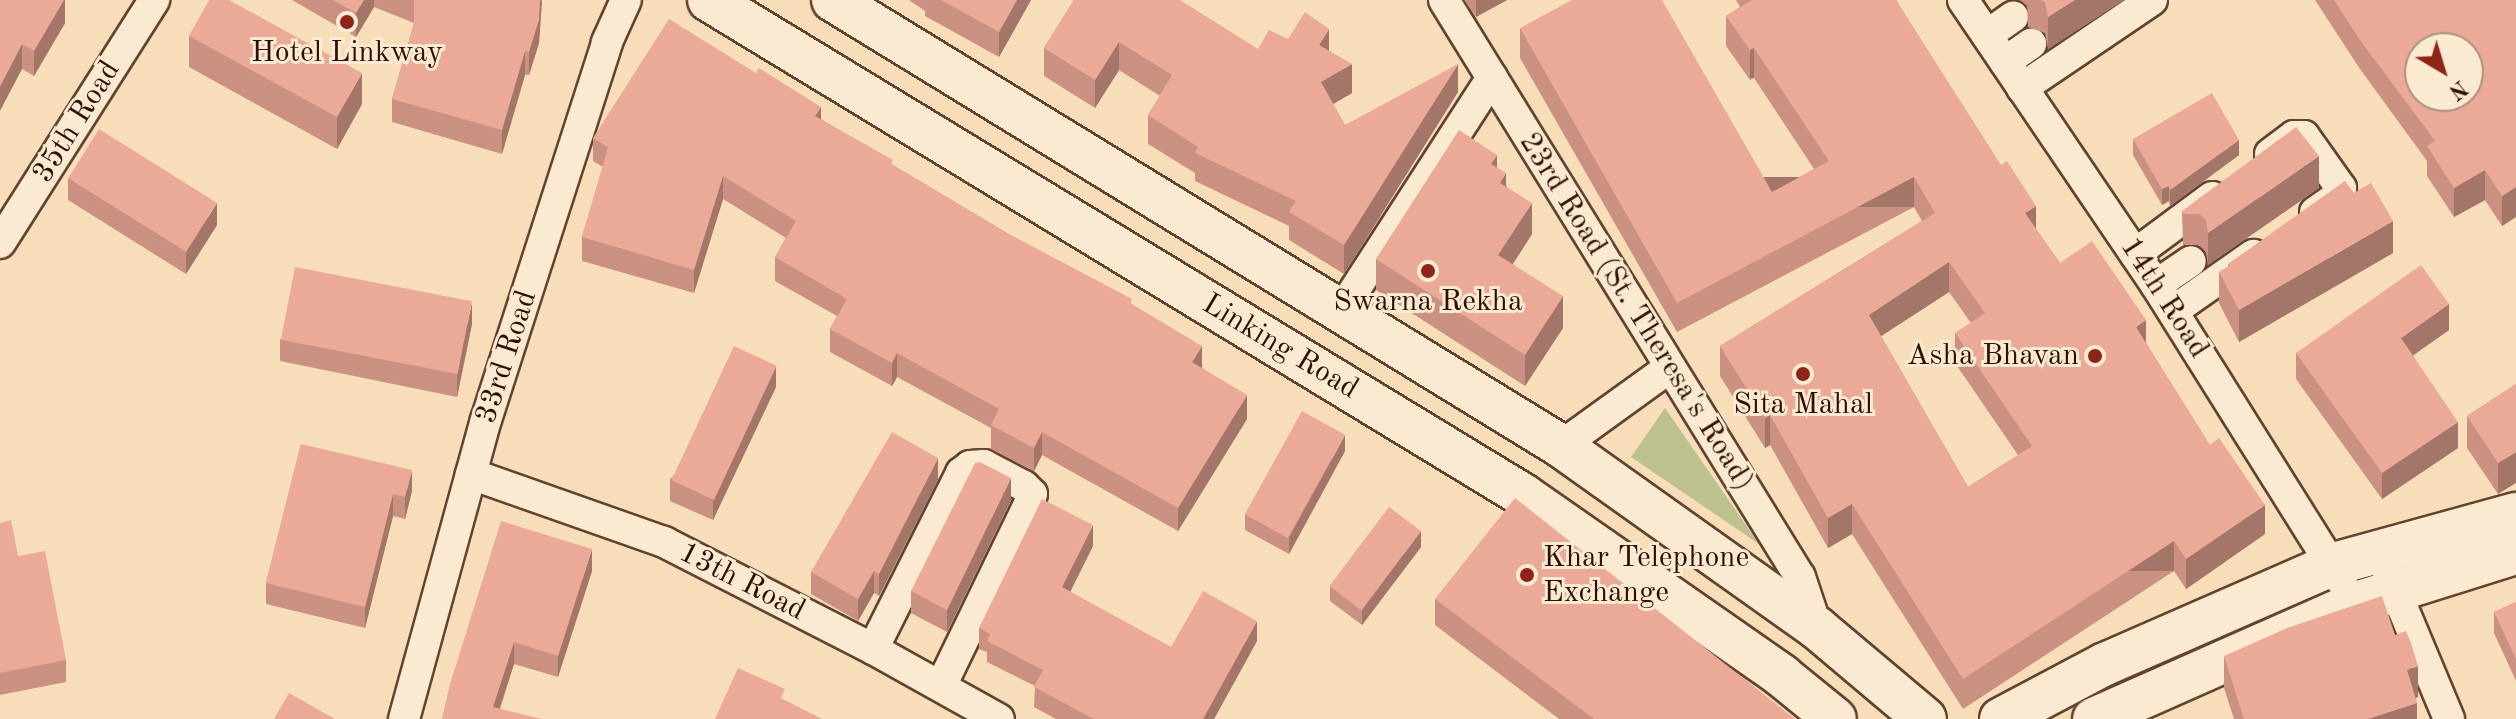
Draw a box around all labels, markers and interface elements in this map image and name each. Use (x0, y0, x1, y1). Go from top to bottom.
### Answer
marker: Hotel Linkway (338, 13, 356, 31)
north arrow (2404, 32, 2484, 112)
place label: Hotel Linkway (251, 35, 443, 71)
street label: 35th Road (25, 54, 129, 190)
text: N (2444, 75, 2471, 103)
street label: 23rd Road (St. Theresa's Road) (1511, 126, 1761, 498)
street label: 14th Road (2112, 231, 2216, 365)
marker: Swarna Rekha (1419, 262, 1437, 280)
place label: Swarna Rekha (1333, 284, 1523, 320)
street label: 33rd Road (469, 286, 545, 428)
street label: Linking Road (1195, 286, 1365, 408)
place label: Asha Bhavan (1907, 338, 2079, 374)
marker: Asha Bhavan (2086, 347, 2104, 365)
marker: Sita Mahal (1794, 365, 1812, 383)
place label: Sita Mahal (1733, 387, 1873, 423)
street label: 13th Road (673, 535, 811, 629)
place label: Khar Telephone Exchange (1543, 540, 1749, 610)
marker: Khar Telephone Exchange (1518, 566, 1536, 584)

